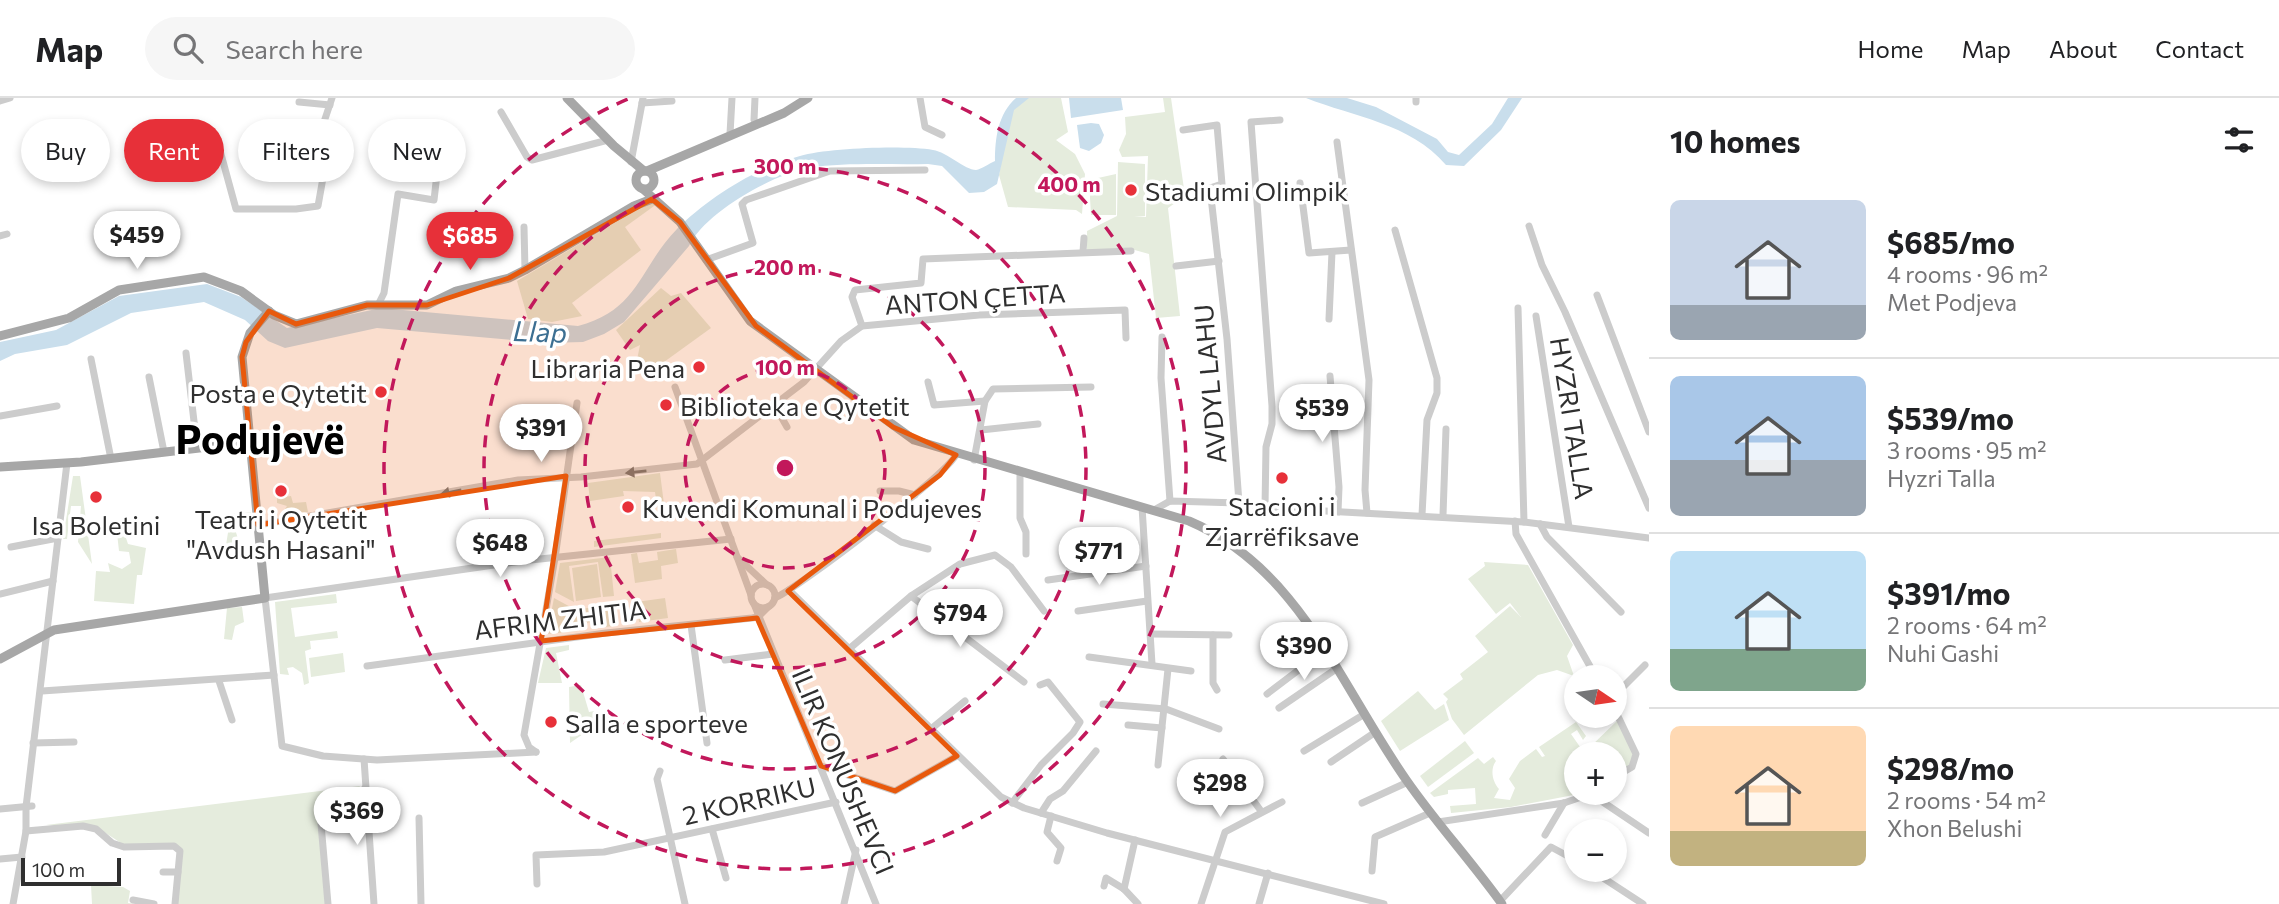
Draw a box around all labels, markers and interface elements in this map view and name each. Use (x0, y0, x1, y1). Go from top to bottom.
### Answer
search box (145, 17, 635, 80)
text: Map (35, 28, 103, 69)
icon: search (169, 29, 207, 67)
text: Search here (225, 33, 363, 64)
text: Home (1858, 34, 1924, 63)
text: Map (1962, 34, 2011, 63)
text: About (2049, 34, 2117, 63)
text: Contact (2155, 34, 2244, 63)
chip: Buy (21, 119, 110, 182)
chip: Rent (124, 119, 224, 182)
chip: Filters (238, 119, 354, 182)
chip: New (368, 119, 466, 182)
icon: filters (2220, 121, 2258, 159)
text: 10 homes (1670, 122, 1800, 159)
text: 300 m (754, 153, 816, 178)
text: 400 m (1037, 171, 1101, 196)
place label: Stadiumi Olimpik (1145, 175, 1348, 206)
marker: Stadiumi Olimpik (1123, 182, 1139, 198)
pin: $459 (96, 212, 178, 271)
pin: $685 (429, 212, 511, 272)
text: $459 (110, 220, 164, 248)
text: $685 (442, 221, 498, 249)
text: $685/mo (1887, 223, 2015, 260)
icon: home (1726, 228, 1810, 312)
text: 200 m (754, 254, 816, 279)
text: 4 rooms · 96 m² (1887, 260, 2048, 288)
street label: ANTON ÇETTA (883, 276, 1067, 320)
text: Met Podjeva (1887, 288, 2017, 316)
street label: AVDYL LAHU (1187, 303, 1231, 465)
water label: Llap (512, 313, 568, 349)
street label: HYZRI TALLA (1545, 335, 1601, 501)
place label: Libraria Pena (531, 352, 685, 383)
text: 100 m (755, 354, 815, 379)
marker: Libraria Pena (691, 359, 707, 375)
place label: Posta e Qytetit (189, 377, 367, 408)
marker: Posta e Qytetit (373, 384, 389, 400)
pin: $539 (1281, 384, 1363, 444)
place label: Biblioteka e Qytetit (680, 390, 910, 421)
text: $539 (1295, 393, 1349, 421)
marker: Biblioteka e Qytetit (658, 397, 674, 413)
text: $539/mo (1887, 399, 2014, 436)
pin: $391 (500, 404, 582, 464)
icon: home (1726, 404, 1810, 488)
district label: Podujevë (176, 413, 345, 462)
text: $391 (515, 413, 567, 441)
text: 3 rooms · 95 m² (1887, 436, 2046, 464)
centre of rings (773, 456, 797, 480)
text: Hyzri Talla (1887, 464, 1996, 492)
one-way arrow (624, 467, 646, 478)
marker: Stacioni i Zjarrëfiksave (1274, 470, 1290, 486)
marker: Teatri i Qytetit "Avdush Hasani" (273, 483, 289, 499)
one-way arrow (440, 486, 462, 497)
marker: Isa Boletini (88, 489, 104, 505)
place label: Stacioni i Zjarrëfiksave (1205, 490, 1359, 551)
place label: Kuvendi Komunal i Podujeves (642, 492, 982, 523)
marker: Kuvendi Komunal i Podujeves (620, 499, 636, 515)
place label: Teatri i Qytetit "Avdush Hasani" (186, 503, 376, 564)
place label: Isa Boletini (31, 509, 161, 540)
pin: $648 (459, 519, 541, 579)
text: $648 (472, 528, 528, 556)
pin: $771 (1058, 528, 1140, 587)
text: $771 (1075, 536, 1123, 564)
text: $391/mo (1887, 574, 2011, 611)
icon: home (1726, 579, 1810, 663)
pin: $794 (919, 589, 1001, 649)
street label: AFRIM ZHITIA (472, 593, 648, 645)
text: $794 (933, 598, 987, 626)
text: 2 rooms · 64 m² (1887, 611, 2047, 639)
pin: $390 (1263, 622, 1345, 682)
text: $390 (1276, 631, 1332, 659)
text: Nuhi Gashi (1887, 639, 1999, 667)
street label: ILIR KONUSHEVCI (787, 663, 901, 879)
north arrow (1564, 665, 1628, 728)
map controls (1564, 665, 1627, 882)
place label: Salla e sporteve (565, 707, 748, 738)
marker: Salla e sporteve (543, 714, 559, 730)
button: + (1564, 742, 1627, 805)
text: $298/mo (1887, 749, 2014, 786)
icon: home (1726, 754, 1810, 838)
pin: $298 (1179, 760, 1261, 819)
text: $298 (1193, 768, 1247, 796)
street label: 2 KORRIKU (679, 770, 819, 830)
text: 2 rooms · 54 m² (1887, 786, 2046, 814)
pin: $369 (316, 788, 398, 847)
text: $369 (330, 796, 384, 824)
text: Xhon Belushi (1887, 814, 2022, 842)
button: − (1564, 819, 1627, 882)
scale bar (21, 855, 121, 887)
text: 100 m (32, 858, 85, 881)

